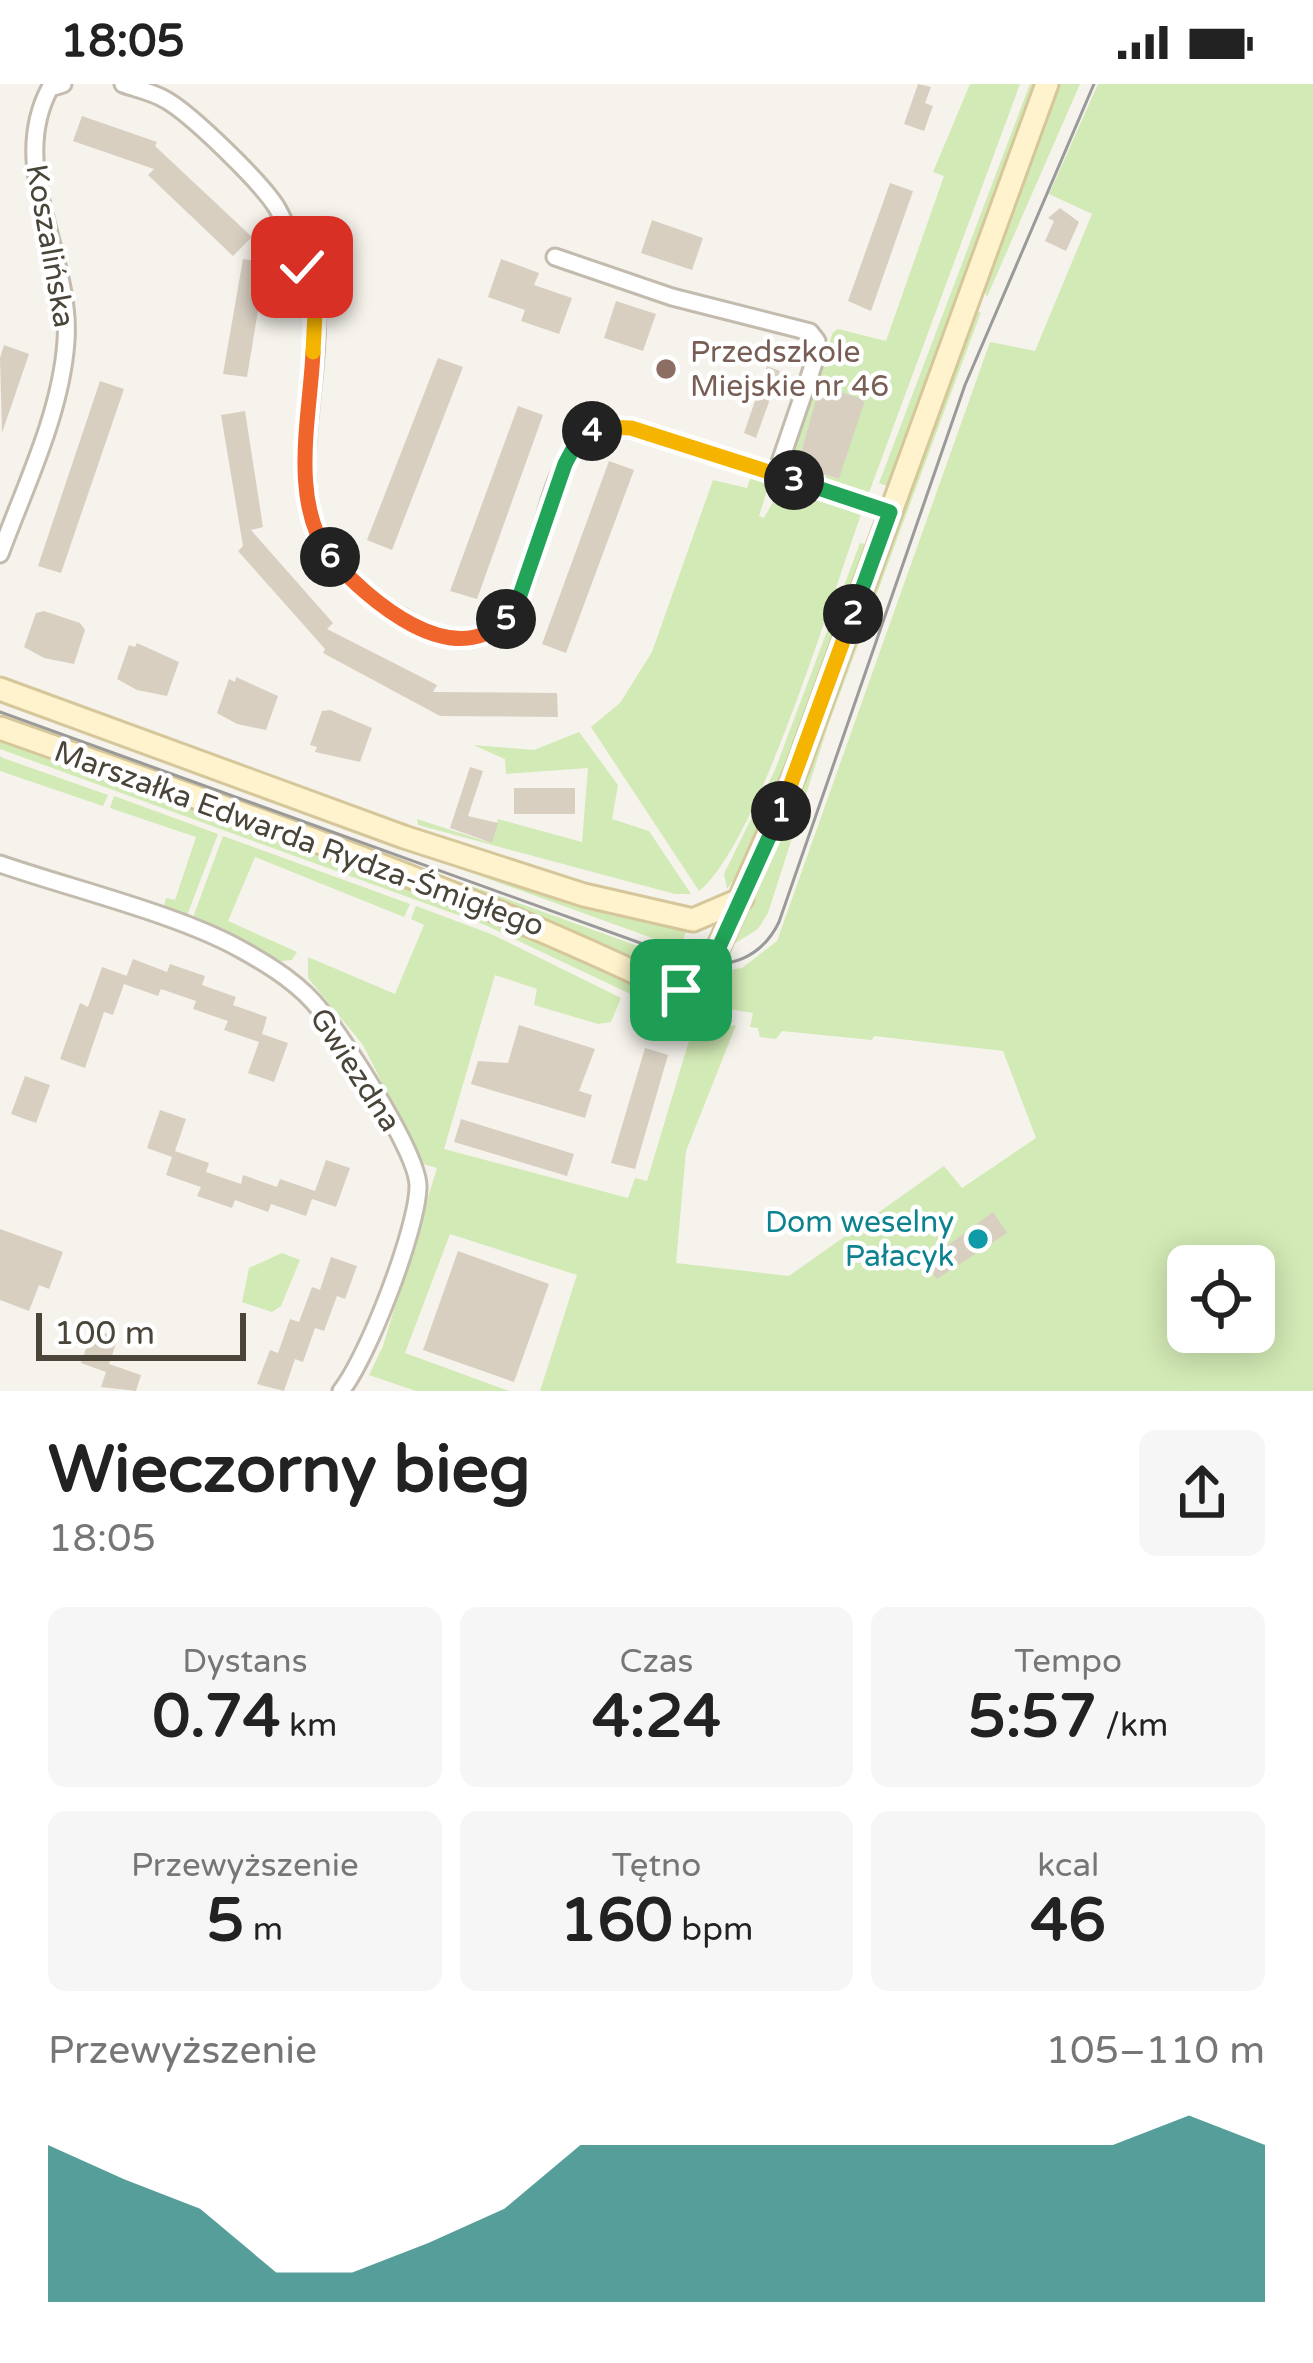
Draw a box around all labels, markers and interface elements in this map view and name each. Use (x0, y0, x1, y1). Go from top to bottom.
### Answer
text: 18:05 (60, 15, 185, 69)
street label: Koszalińska (17, 162, 83, 330)
pin (251, 216, 353, 318)
icon: check (269, 234, 335, 300)
place label: Przedszkole Miejskie nr 46 (690, 334, 889, 405)
marker: Przedszkole Miejskie nr 46 (653, 356, 679, 382)
pin: 4 (562, 401, 622, 461)
text: 4 (582, 411, 602, 450)
pin: 3 (764, 450, 824, 510)
text: 3 (784, 460, 804, 499)
pin: 6 (300, 527, 360, 587)
text: 6 (320, 537, 340, 576)
pin: 2 (823, 584, 883, 644)
pin: 5 (476, 589, 536, 649)
text: 2 (843, 594, 863, 633)
text: 5 (496, 599, 516, 638)
street label: Marszałka Edwarda Rydza-Śmigłego (49, 733, 549, 945)
pin: 1 (751, 781, 811, 841)
text: 1 (771, 791, 791, 830)
pin (630, 939, 732, 1041)
icon: arrive (648, 957, 714, 1023)
street label: Gwiezdna (301, 1001, 409, 1139)
place label: Dom weselny Pałacyk (765, 1204, 954, 1275)
marker: Dom weselny Pałacyk (965, 1226, 991, 1252)
map controls (1167, 1245, 1275, 1353)
button: locate (1167, 1245, 1275, 1353)
scale bar (36, 1307, 246, 1360)
text: 100 m (54, 1314, 155, 1353)
text: Wieczorny bieg (48, 1430, 531, 1510)
button: share (1139, 1430, 1265, 1556)
text: 18:05 (48, 1515, 156, 1562)
text: Dystans (182, 1642, 307, 1681)
text: Czas (620, 1642, 693, 1681)
text: Tempo (1014, 1642, 1122, 1681)
text: 0.74 (152, 1681, 280, 1753)
text: 4:24 (592, 1681, 721, 1753)
text: 5:57 (968, 1681, 1097, 1753)
text: km (280, 1706, 337, 1745)
text: /km (1097, 1706, 1168, 1745)
text: Przewyższenie (131, 1846, 359, 1885)
text: Tętno (612, 1846, 701, 1885)
text: kcal (1037, 1846, 1099, 1885)
text: 5 (207, 1885, 244, 1957)
text: 160 (560, 1885, 673, 1957)
text: 46 (1030, 1885, 1106, 1957)
text: m (244, 1910, 283, 1949)
text: bpm (673, 1910, 753, 1949)
text: Przewyższenie (48, 2027, 317, 2074)
text: 105–110 m (1045, 2027, 1265, 2074)

